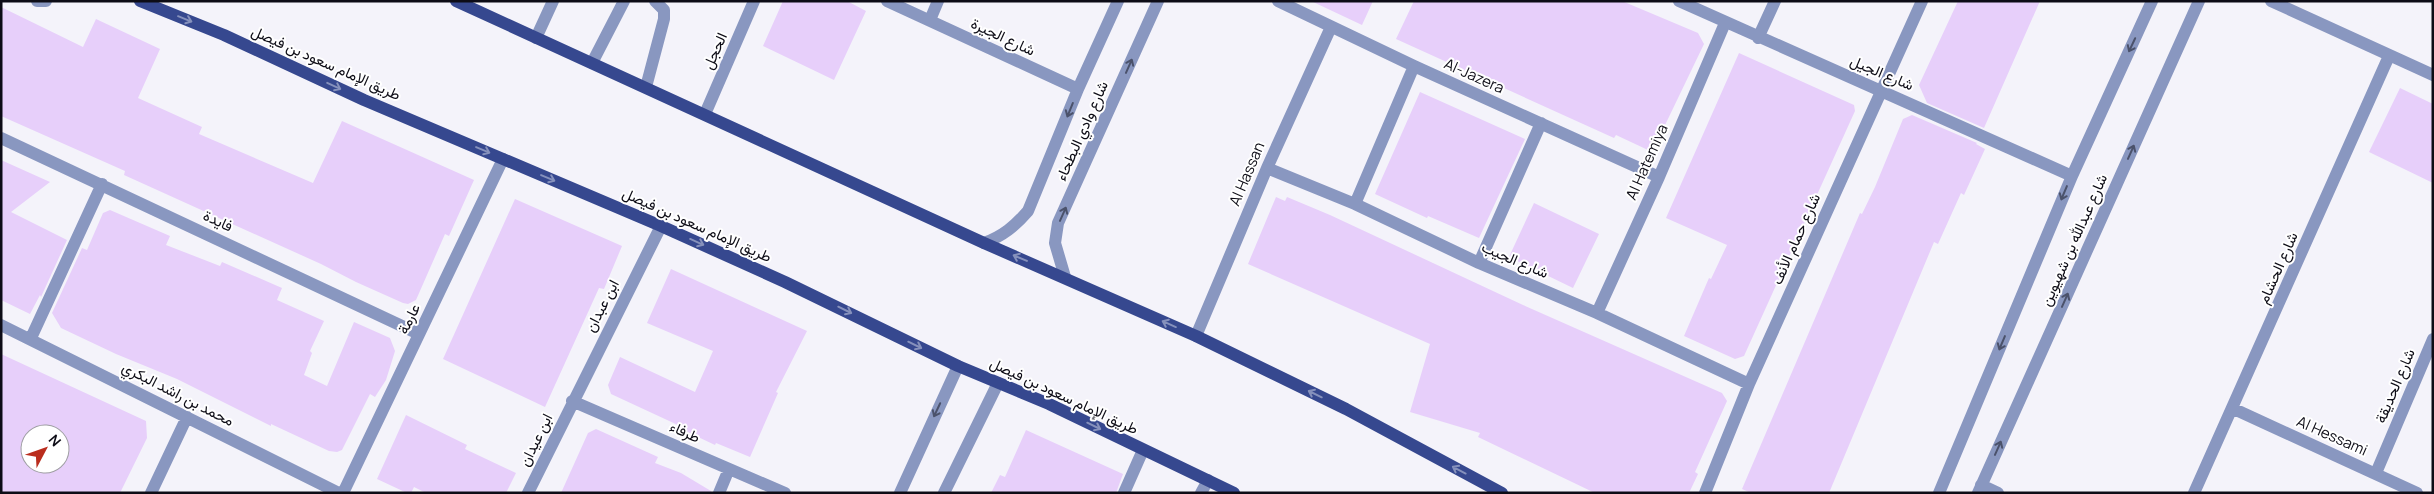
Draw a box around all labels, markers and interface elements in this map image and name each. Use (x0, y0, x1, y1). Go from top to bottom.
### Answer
street label: شارع الجيرة (967, 12, 1039, 62)
one-way arrow (178, 16, 193, 25)
street label: طريق الإمام سعود بن فيصل (248, 20, 404, 105)
street label: الحجل (697, 29, 732, 73)
one-way arrow (2127, 38, 2137, 53)
street label: شارع الجيل (1847, 50, 1917, 96)
street label: Al-Jazera (1441, 53, 1508, 98)
one-way arrow (1125, 58, 1135, 73)
street label: شارع وادي البطحاء (1050, 77, 1116, 185)
one-way arrow (326, 81, 341, 91)
one-way arrow (1065, 102, 1074, 117)
street label: Al Hatemiya (1620, 121, 1673, 203)
street label: Al Hassan (1224, 139, 1269, 209)
one-way arrow (2127, 145, 2137, 160)
one-way arrow (475, 146, 490, 156)
street label: شارع عبدالله بن شهيوين (2035, 170, 2113, 310)
one-way arrow (540, 173, 555, 183)
street label: طريق الإمام سعود بن فيصل (619, 182, 775, 267)
one-way arrow (2059, 185, 2069, 200)
street label: شارع حمام الأنف (1766, 190, 1826, 288)
street label: فايدة (200, 205, 237, 237)
one-way arrow (1058, 207, 1068, 222)
street label: شارع الحشام (2252, 228, 2304, 308)
street label: شارع الجيب (1478, 236, 1552, 284)
one-way arrow (689, 238, 704, 247)
one-way arrow (1013, 253, 1028, 263)
street label: ابن عبدان (579, 276, 624, 336)
one-way arrow (2060, 293, 2070, 308)
street label: عارمة (392, 300, 425, 338)
one-way arrow (837, 306, 852, 316)
one-way arrow (1162, 318, 1177, 328)
one-way arrow (1996, 335, 2006, 350)
one-way arrow (907, 340, 922, 350)
street label: شارع الحديقة (2369, 345, 2421, 427)
street label: طريق الإمام سعود بن فيصل (987, 352, 1142, 439)
street label: محمد بن راشد البكري (117, 356, 238, 434)
one-way arrow (1308, 389, 1323, 399)
one-way arrow (932, 402, 942, 417)
street label: ابن عيدان (514, 410, 557, 470)
street label: Al Hessami (2294, 411, 2371, 460)
street label: طرفاء (667, 416, 704, 448)
one-way arrow (1086, 422, 1101, 432)
north arrow (20, 424, 70, 474)
text: N (45, 430, 66, 450)
one-way arrow (1993, 441, 2003, 456)
one-way arrow (1452, 465, 1467, 474)

